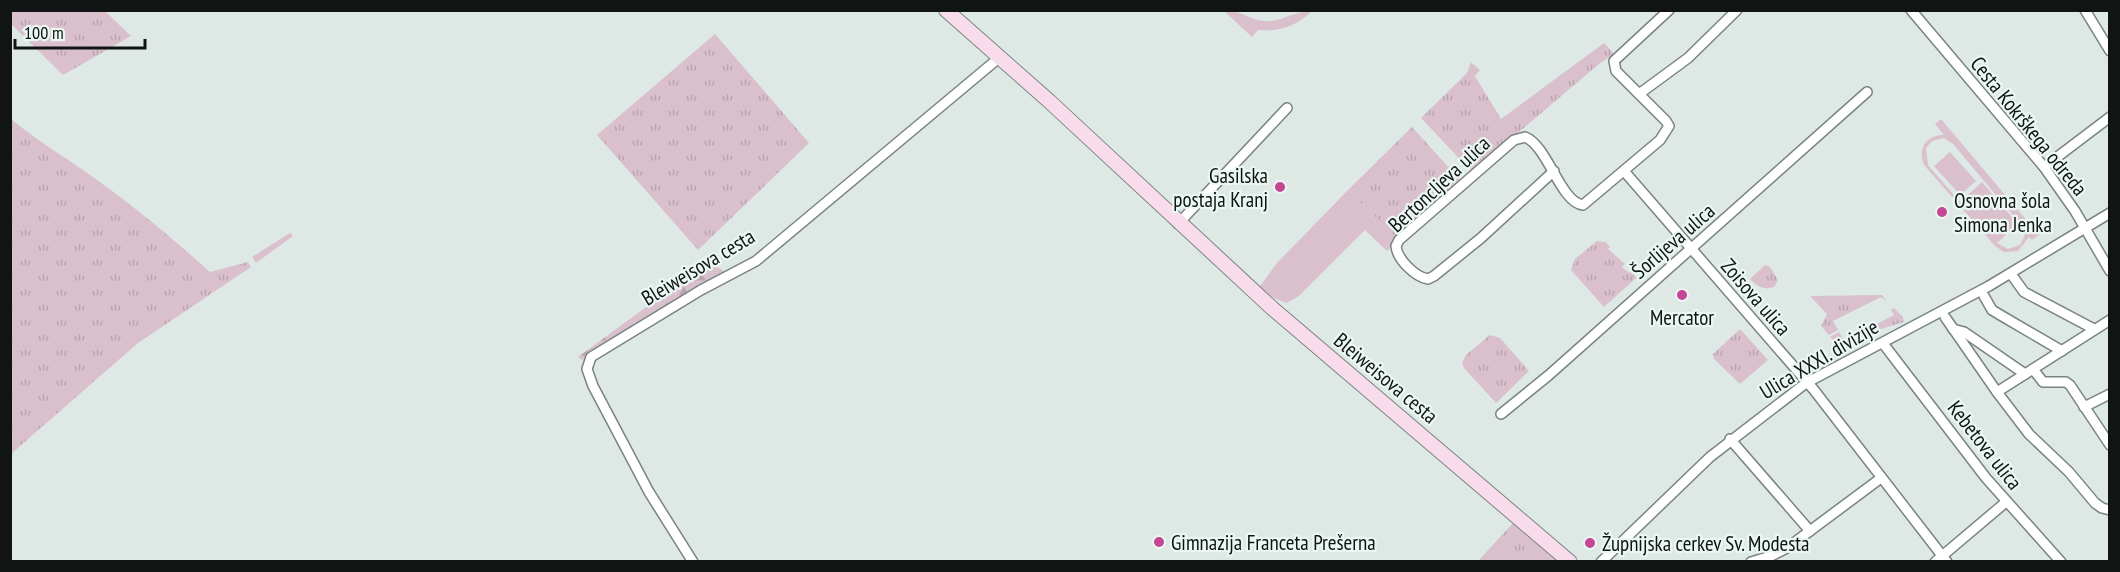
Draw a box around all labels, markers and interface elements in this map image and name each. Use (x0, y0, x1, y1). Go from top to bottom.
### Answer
scale bar (15, 12, 146, 50)
text: 100 m (24, 21, 64, 44)
street label: Cesta Kokrškega odreda (1965, 51, 2093, 201)
street label: Bertoncljeva ulica (1382, 130, 1496, 238)
place label: Gasilska postaja Kranj (1173, 162, 1268, 213)
marker: Gasilska postaja Kranj (1273, 180, 1287, 194)
place label: Osnovna šola Simona Jenka (1954, 187, 2052, 238)
street label: Šorlijeva ulica (1626, 198, 1720, 284)
marker: Osnovna šola Simona Jenka (1935, 205, 1949, 219)
street label: Bleiweisova cesta (636, 223, 760, 311)
street label: Zoisova ulica (1715, 253, 1797, 341)
marker: Mercator (1675, 288, 1689, 302)
place label: Mercator (1650, 304, 1714, 331)
street label: Ulica XXXI. divizije (1755, 313, 1883, 405)
street label: Bleiweisova cesta (1328, 327, 1444, 429)
street label: Kebetova ulica (1942, 395, 2028, 495)
place label: Gimnazija Franceta Prešerna (1171, 529, 1376, 556)
place label: Župnijska cerkev Sv. Modesta (1602, 530, 1810, 557)
marker: Gimnazija Franceta Prešerna (1152, 535, 1166, 549)
marker: Župnijska cerkev Sv. Modesta (1583, 536, 1597, 550)

